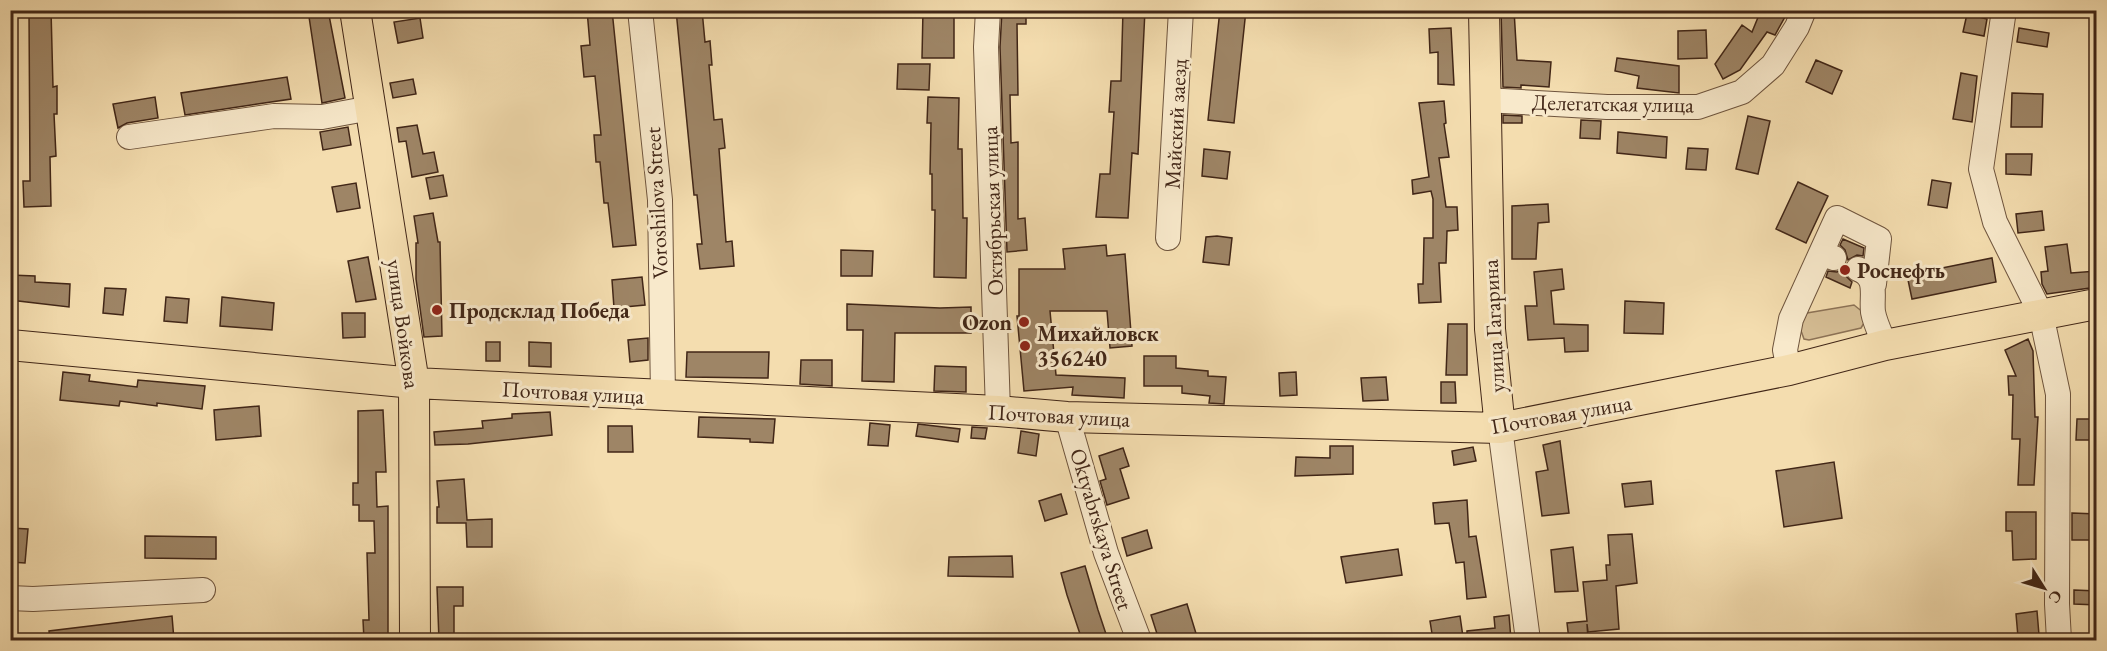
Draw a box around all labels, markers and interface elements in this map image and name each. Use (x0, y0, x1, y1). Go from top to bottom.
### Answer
street label: Майский заезд (1158, 58, 1193, 190)
street label: Делегатская улица (1532, 88, 1694, 119)
street label: Voroshilova Street (638, 126, 675, 280)
street label: Октябрьская улица (975, 126, 1010, 296)
place label: Роснефть (1857, 256, 1945, 285)
street label: улица Войкова (380, 258, 427, 391)
street label: улица Гагарина (1476, 258, 1511, 393)
marker: Роснефть (1838, 263, 1852, 277)
place label: Продсклад Победа (449, 296, 630, 325)
marker: Продсклад Победа (430, 303, 444, 317)
place label: Ozon (962, 308, 1013, 337)
marker: Ozon (1017, 315, 1031, 329)
place label: Михайловск 356240 (1037, 319, 1160, 373)
marker: Михайловск 356240 (1018, 339, 1032, 353)
street label: Почтовая улица (501, 374, 645, 411)
street label: Почтовая улица (1488, 388, 1634, 441)
street label: Почтовая улица (987, 397, 1131, 434)
street label: Oktyabrskaya Street (1063, 445, 1140, 614)
north arrow (2014, 558, 2074, 618)
text: С (2044, 586, 2067, 608)

